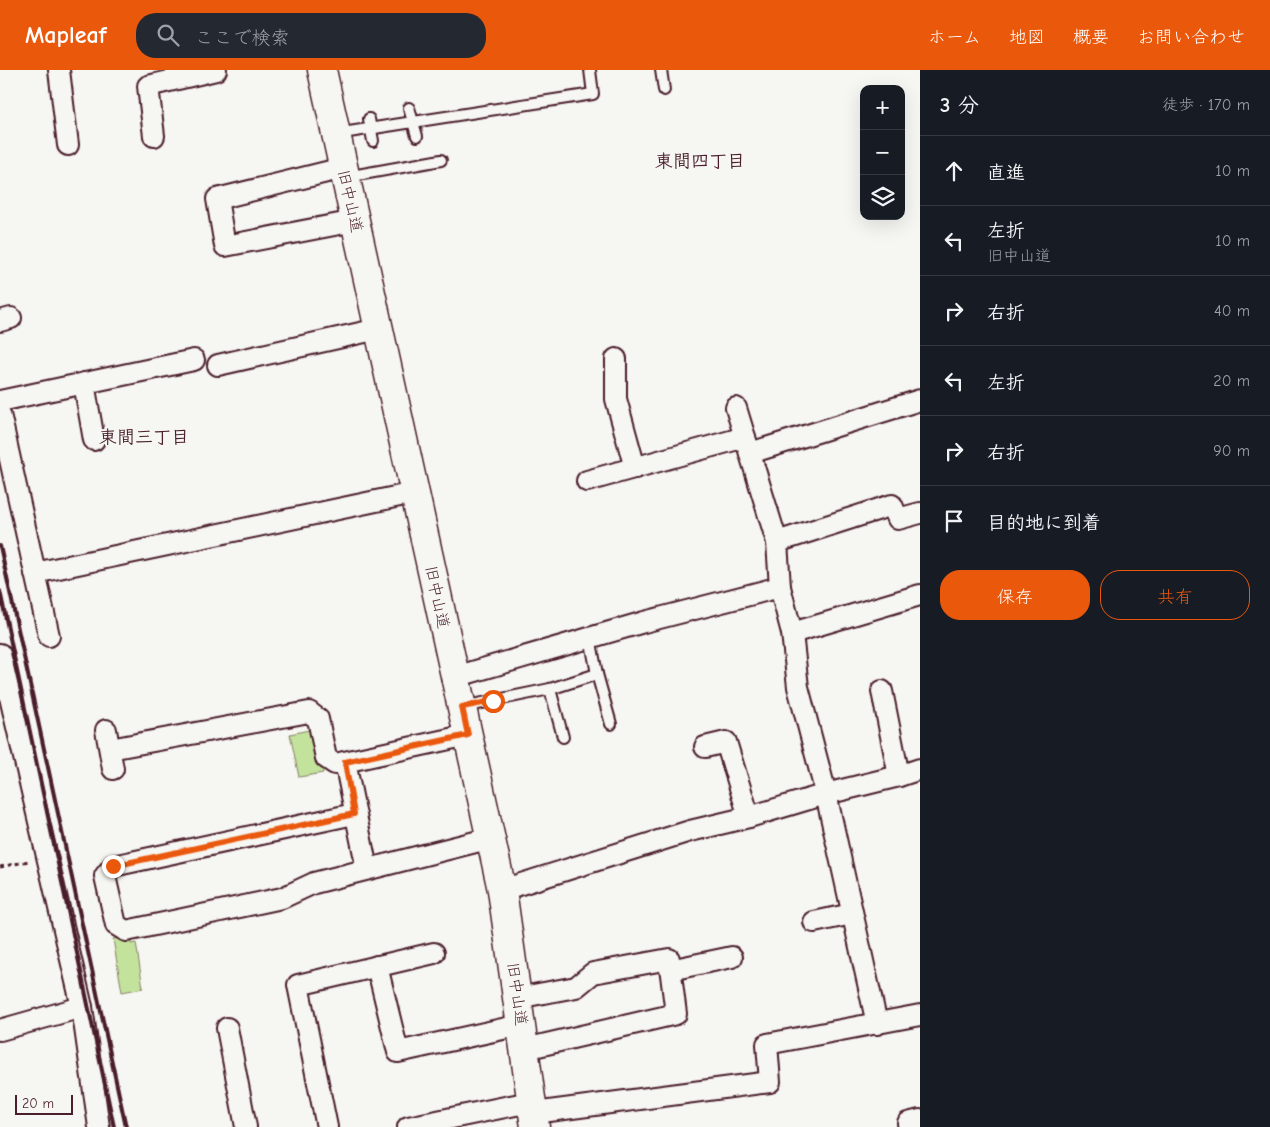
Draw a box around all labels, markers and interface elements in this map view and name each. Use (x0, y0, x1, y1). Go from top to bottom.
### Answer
search box (136, 13, 486, 58)
text: Mapleaf (25, 21, 106, 49)
icon: search (154, 21, 182, 49)
text: ここで検索 (194, 27, 289, 49)
text: ホーム (928, 27, 981, 48)
text: 地図 (1009, 27, 1045, 48)
text: 概要 (1073, 27, 1109, 48)
text: お問い合わせ (1137, 27, 1245, 48)
map controls (860, 85, 905, 220)
button: + (860, 85, 905, 130)
text: 3 分 (940, 93, 979, 117)
text: 徒歩 · 170 m (1162, 96, 1250, 114)
button: − (860, 130, 905, 175)
district label: 東間四丁目 (655, 151, 745, 172)
icon: ahead (940, 157, 968, 185)
text: 直進 (987, 162, 1025, 184)
text: 10 m (1215, 162, 1250, 180)
street label: 旧中山道 (334, 168, 366, 234)
button: layers (860, 175, 905, 220)
text: 左折 (987, 220, 1025, 242)
icon: left (940, 227, 968, 255)
text: 10 m (1215, 232, 1250, 250)
text: 旧中山道 (987, 247, 1051, 265)
icon: right (940, 297, 968, 325)
text: 右折 (987, 302, 1025, 324)
text: 40 m (1214, 302, 1250, 320)
icon: left (940, 367, 968, 395)
text: 左折 (987, 372, 1025, 394)
text: 20 m (1213, 372, 1250, 390)
district label: 東間三丁目 (99, 427, 189, 448)
icon: right (940, 437, 968, 465)
text: 右折 (987, 442, 1025, 464)
text: 90 m (1213, 442, 1250, 460)
icon: arrive (940, 507, 968, 535)
text: 目的地に到着 (987, 512, 1101, 534)
street label: 旧中山道 (422, 564, 452, 630)
button: 保存 (940, 570, 1090, 620)
button: 共有 (1100, 570, 1250, 620)
route start (482, 690, 505, 713)
route end (102, 855, 125, 878)
street label: 旧中山道 (504, 961, 530, 1027)
scale bar (15, 1092, 72, 1115)
text: 20 m (22, 1095, 54, 1112)

